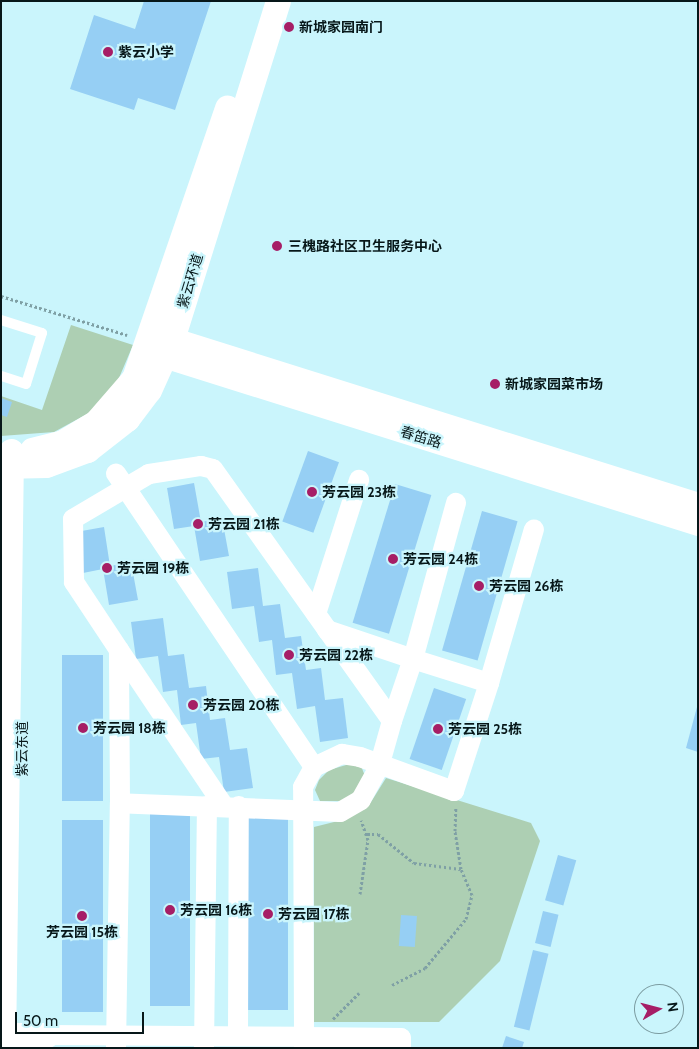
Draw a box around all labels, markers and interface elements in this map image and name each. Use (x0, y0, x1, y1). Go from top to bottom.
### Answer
place label: 新城家园南门 (299, 19, 383, 35)
marker: 新城家园南门 (283, 21, 295, 33)
place label: 紫云小学 (118, 44, 174, 60)
marker: 紫云小学 (102, 46, 114, 58)
place label: 三槐路社区卫生服务中心 (288, 238, 442, 254)
marker: 三槐路社区卫生服务中心 (270, 239, 284, 253)
street label: 紫云环道 (174, 252, 206, 310)
place label: 新城家园菜市场 (505, 376, 603, 392)
marker: 新城家园菜市场 (489, 378, 501, 390)
street label: 春笛路 (398, 423, 444, 451)
place label: 芳云园 23栋 (322, 484, 396, 500)
marker: 芳云园 23栋 (306, 486, 318, 498)
place label: 芳云园 21栋 (208, 516, 280, 532)
marker: 芳云园 21栋 (192, 518, 204, 530)
place label: 芳云园 24栋 (403, 551, 478, 567)
marker: 芳云园 24栋 (387, 553, 399, 565)
place label: 芳云园 19栋 (117, 560, 189, 576)
marker: 芳云园 19栋 (101, 562, 113, 574)
place label: 芳云园 26栋 (489, 578, 563, 594)
marker: 芳云园 26栋 (473, 580, 485, 592)
place label: 芳云园 22栋 (299, 647, 373, 663)
marker: 芳云园 22栋 (283, 649, 295, 661)
place label: 芳云园 20栋 (203, 697, 279, 713)
marker: 芳云园 20栋 (187, 699, 199, 711)
place label: 芳云园 18栋 (93, 720, 166, 736)
street label: 紫云东道 (14, 721, 30, 777)
place label: 芳云园 25栋 (448, 721, 522, 737)
marker: 芳云园 18栋 (77, 722, 89, 734)
marker: 芳云园 25栋 (432, 723, 444, 735)
place label: 芳云园 16栋 (180, 902, 252, 918)
marker: 芳云园 16栋 (164, 904, 176, 916)
place label: 芳云园 17栋 (278, 906, 349, 922)
marker: 芳云园 17栋 (262, 908, 274, 920)
marker: 芳云园 15栋 (76, 910, 88, 922)
place label: 芳云园 15栋 (46, 924, 118, 940)
north arrow (634, 984, 684, 1034)
text: N (663, 1001, 682, 1013)
scale bar (18, 1002, 146, 1034)
text: 50 m (23, 1012, 58, 1030)

